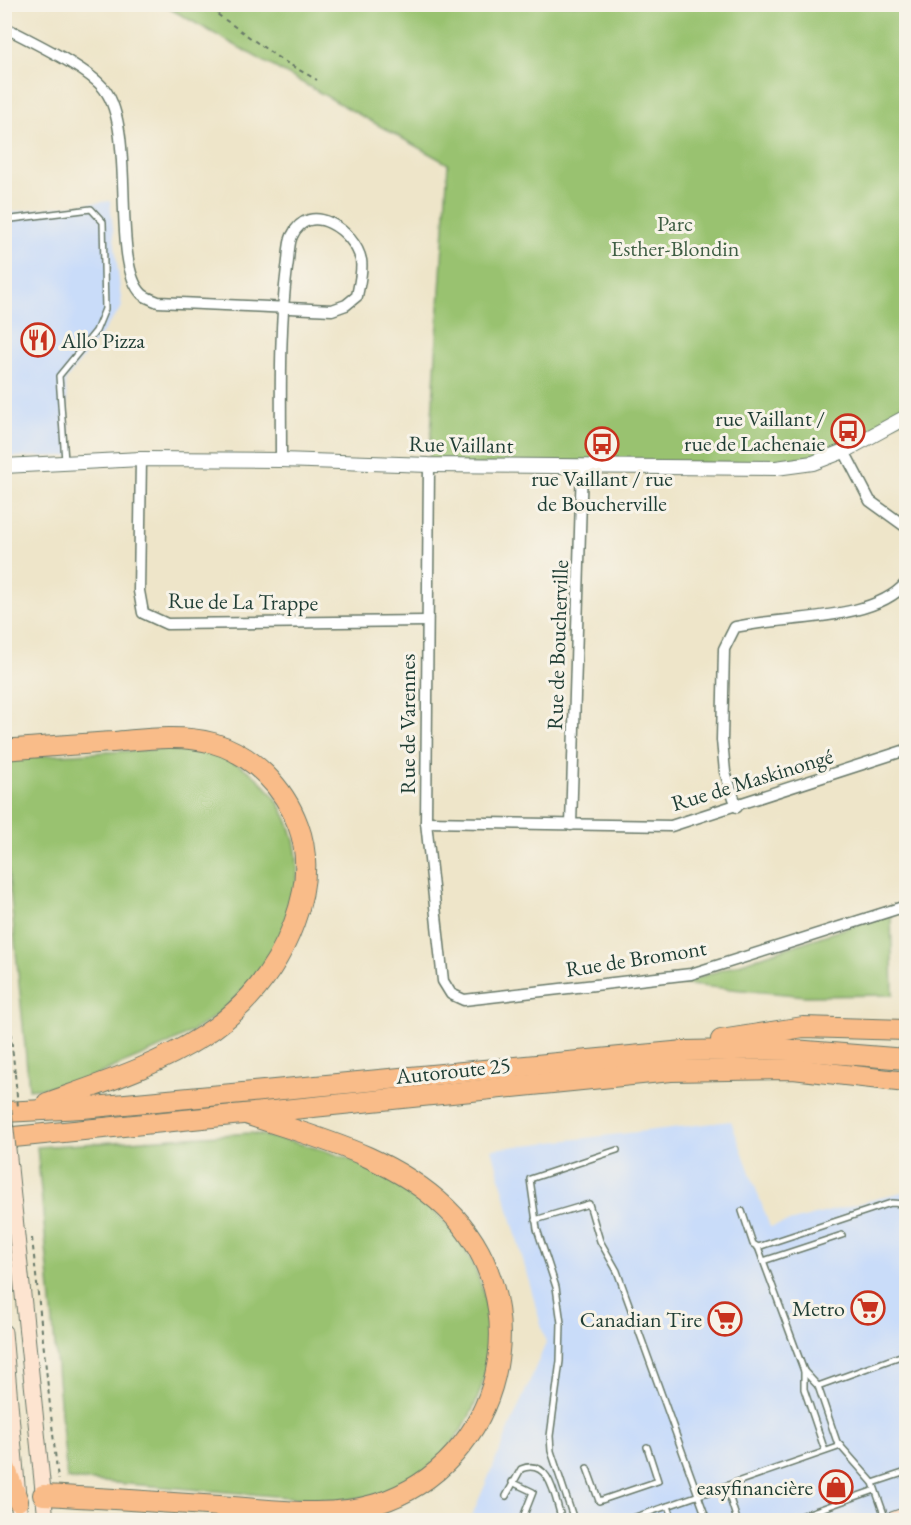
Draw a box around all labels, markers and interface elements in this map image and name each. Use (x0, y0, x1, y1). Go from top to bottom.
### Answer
park label: Parc Esther-Blondin (611, 209, 740, 263)
restaurant icon: Allo Pizza (20, 322, 56, 358)
place label: Allo Pizza (60, 326, 145, 355)
place label: rue Vaillant / rue de Lachenaie (684, 404, 825, 458)
bus stop icon: rue Vaillant / rue de Lachenaie (830, 413, 866, 449)
bus stop icon: rue Vaillant / rue de Boucherville (584, 426, 620, 462)
street label: Rue Vaillant (408, 429, 514, 460)
place label: rue Vaillant / rue de Boucherville (531, 464, 673, 518)
street label: Rue de Boucherville (540, 559, 575, 731)
street label: Rue de La Trappe (168, 586, 319, 617)
street label: Rue de Varennes (393, 654, 422, 794)
street label: Rue de Maskinongé (668, 741, 837, 818)
street label: Rue de Bromont (564, 933, 709, 984)
street label: Autoroute 25 (393, 1050, 512, 1091)
supermarket icon: Metro (850, 1290, 886, 1326)
place label: Metro (792, 1294, 845, 1323)
supermarket icon: Canadian Tire (707, 1301, 743, 1337)
place label: Canadian Tire (580, 1305, 702, 1334)
shop icon: easyfinancière (818, 1469, 854, 1505)
place label: easyfinancière (697, 1473, 813, 1502)

